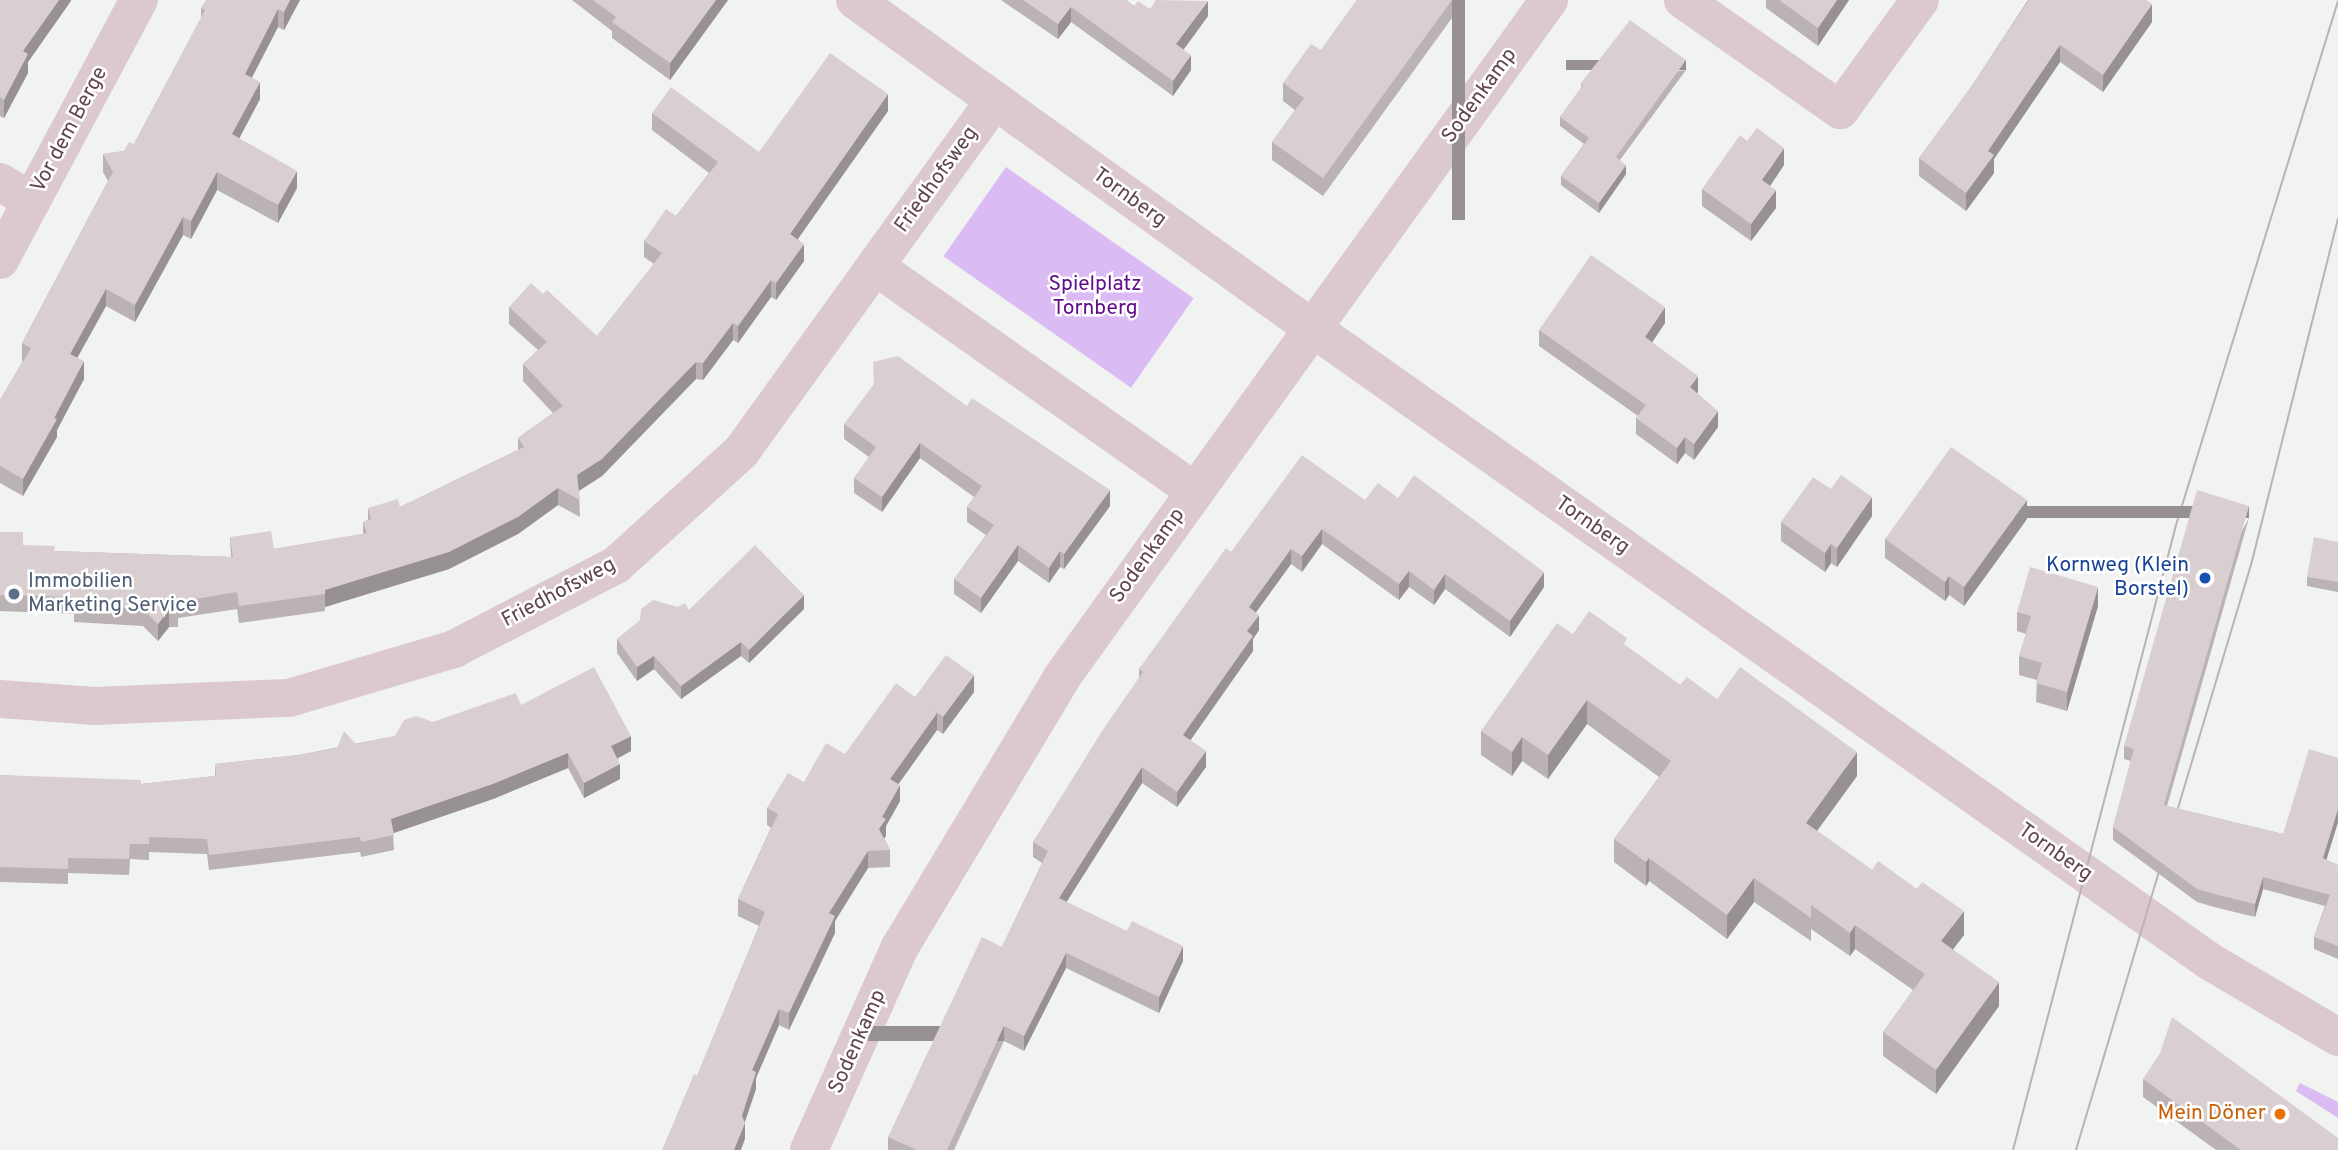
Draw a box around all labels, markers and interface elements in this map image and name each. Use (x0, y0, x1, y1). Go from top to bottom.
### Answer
street label: Sodenkamp (1437, 44, 1523, 148)
street label: Vor dem Berge (26, 63, 114, 197)
street label: Friedhofsweg (890, 122, 984, 238)
street label: Tornberg (1087, 163, 1171, 233)
park label: Spielplatz Tornberg (1048, 272, 1142, 322)
street label: Tornberg (1550, 491, 1634, 561)
street label: Sodenkamp (1105, 504, 1191, 608)
street label: Friedhofsweg (498, 552, 620, 634)
place label: Kornweg (Klein Borstel) (2046, 553, 2189, 603)
marker: Kornweg (Klein Borstel) (2195, 568, 2215, 588)
place label: Immobilien Marketing Service (28, 569, 197, 619)
marker: Immobilien Marketing Service (6, 586, 22, 602)
street label: Tornberg (2013, 818, 2097, 888)
street label: Sodenkamp (824, 986, 892, 1098)
place label: Mein Döner (2157, 1101, 2266, 1127)
marker: Mein Döner (2272, 1106, 2288, 1122)

